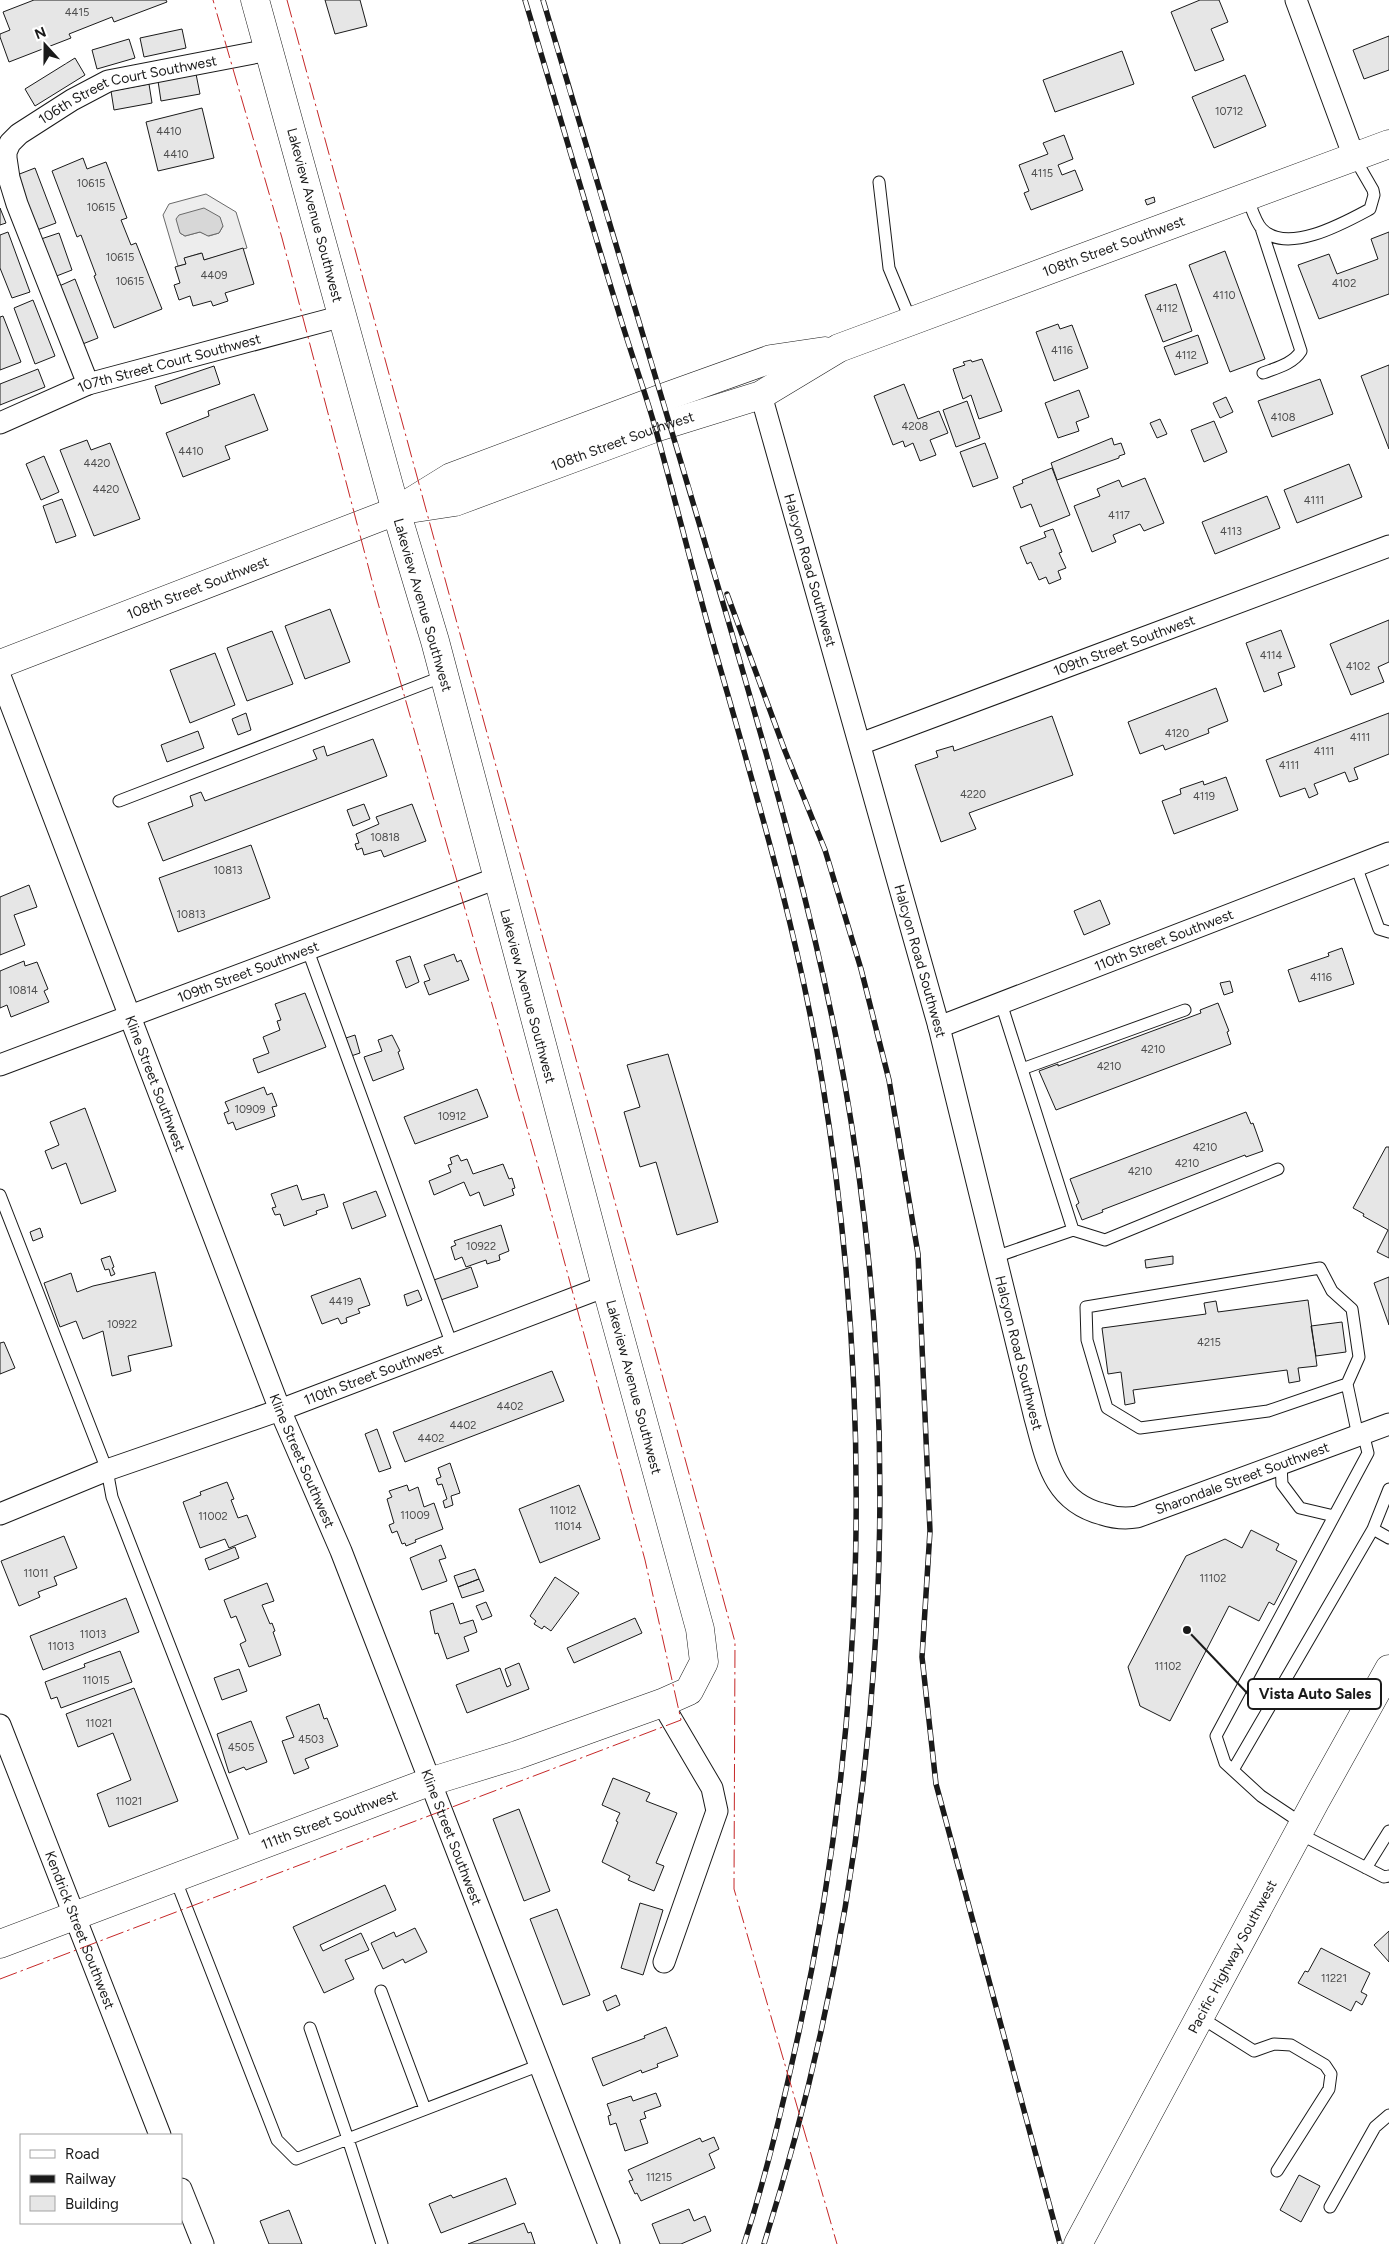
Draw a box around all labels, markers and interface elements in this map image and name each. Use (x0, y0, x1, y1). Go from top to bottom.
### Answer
house number: 4415 (65, 6, 89, 19)
north arrow (20, 20, 70, 70)
text: N (32, 23, 49, 43)
street label: 106th Street Court Southwest (36, 52, 218, 128)
house number: 10712 (1215, 105, 1243, 118)
house number: 4410 (156, 125, 182, 138)
street label: Lakeview Avenue Southwest (283, 126, 346, 304)
house number: 4410 (163, 148, 189, 161)
house number: 4115 (1031, 167, 1053, 180)
house number: 10615 (77, 177, 105, 190)
house number: 10615 (87, 201, 115, 214)
street label: 108th Street Southwest (1040, 212, 1187, 281)
house number: 10615 (106, 251, 134, 264)
house number: 4409 (201, 269, 227, 282)
house number: 10615 (116, 275, 144, 288)
house number: 4102 (1332, 277, 1356, 290)
house number: 4110 (1213, 289, 1235, 302)
house number: 4112 (1156, 302, 1178, 315)
street label: 107th Street Court Southwest (75, 330, 263, 397)
house number: 4116 (1051, 344, 1073, 357)
house number: 4112 (1175, 349, 1197, 362)
street label: 108th Street Southwest (549, 408, 696, 475)
house number: 4108 (1270, 411, 1296, 424)
house number: 4208 (902, 420, 929, 433)
house number: 4410 (178, 445, 204, 458)
house number: 4420 (84, 457, 110, 470)
house number: 4420 (93, 483, 119, 496)
street label: Halcyon Road Southwest (780, 492, 840, 649)
house number: 4111 (1304, 494, 1324, 507)
house number: 4117 (1108, 509, 1130, 522)
street label: Lakeview Avenue Southwest (390, 516, 455, 694)
house number: 4113 (1220, 525, 1242, 538)
street label: 108th Street Southwest (125, 553, 271, 623)
street label: 109th Street Southwest (1051, 611, 1197, 680)
house number: 4114 (1260, 649, 1283, 662)
house number: 4102 (1346, 660, 1370, 673)
house number: 4120 (1165, 727, 1189, 740)
house number: 4111 (1350, 731, 1370, 744)
house number: 4111 (1314, 745, 1334, 758)
house number: 4111 (1279, 759, 1299, 772)
house number: 4220 (960, 788, 986, 801)
house number: 4119 (1193, 790, 1215, 803)
house number: 10818 (370, 831, 400, 844)
house number: 10813 (214, 864, 242, 877)
street label: Halcyon Road Southwest (890, 883, 949, 1039)
street label: 110th Street Southwest (1092, 906, 1236, 975)
street label: Lakeview Avenue Southwest (496, 907, 559, 1085)
house number: 10813 (177, 908, 205, 921)
street label: 109th Street Southwest (175, 938, 321, 1006)
house number: 4116 (1310, 971, 1332, 984)
house number: 10814 (8, 984, 38, 997)
street label: Kline Street Southwest (121, 1013, 189, 1154)
house number: 4210 (1141, 1043, 1165, 1056)
house number: 4210 (1097, 1060, 1121, 1073)
house number: 10909 (234, 1103, 266, 1116)
house number: 10912 (438, 1110, 466, 1123)
house number: 4210 (1193, 1141, 1217, 1154)
house number: 4210 (1175, 1157, 1199, 1170)
house number: 4210 (1128, 1165, 1152, 1178)
house number: 10922 (466, 1240, 496, 1253)
street label: Halcyon Road Southwest (991, 1274, 1046, 1432)
house number: 4419 (329, 1295, 353, 1308)
street label: Lakeview Avenue Southwest (602, 1298, 665, 1476)
house number: 10922 (107, 1318, 137, 1331)
house number: 4215 (1197, 1336, 1221, 1349)
street label: 110th Street Southwest (302, 1341, 446, 1409)
street label: Kline Street Southwest (266, 1391, 338, 1531)
house number: 4402 (497, 1400, 523, 1413)
house number: 4402 (450, 1419, 476, 1432)
house number: 4402 (418, 1432, 444, 1445)
street label: Sharondale Street Southwest (1153, 1439, 1332, 1519)
house number: 11012 (550, 1504, 576, 1517)
house number: 11009 (400, 1509, 430, 1522)
house number: 11002 (198, 1510, 228, 1523)
house number: 11014 (554, 1520, 582, 1533)
house number: 11011 (23, 1567, 49, 1580)
house number: 11102 (1200, 1572, 1226, 1585)
house number: 11013 (80, 1628, 106, 1641)
house number: 11013 (48, 1640, 74, 1653)
house number: 11102 (1155, 1660, 1181, 1673)
house number: 11015 (82, 1674, 110, 1687)
callout: Vista Auto Sales (1248, 1679, 1381, 1709)
text: Vista Auto Sales (1259, 1685, 1371, 1703)
house number: 11021 (86, 1717, 112, 1730)
house number: 4503 (298, 1733, 324, 1746)
house number: 4505 (228, 1741, 254, 1754)
street label: Kline Street Southwest (417, 1767, 485, 1908)
street label: 111th Street Southwest (259, 1787, 400, 1854)
house number: 11021 (116, 1795, 142, 1808)
street label: Kendrick Street Southwest (41, 1849, 118, 2012)
street label: Pacific Highway Southwest (1184, 1877, 1281, 2037)
house number: 11221 (1321, 1972, 1347, 1985)
legend (20, 2134, 182, 2224)
text: Road (65, 2145, 100, 2163)
text: Railway (65, 2170, 116, 2188)
house number: 11215 (646, 2171, 672, 2184)
text: Building (65, 2195, 119, 2213)

